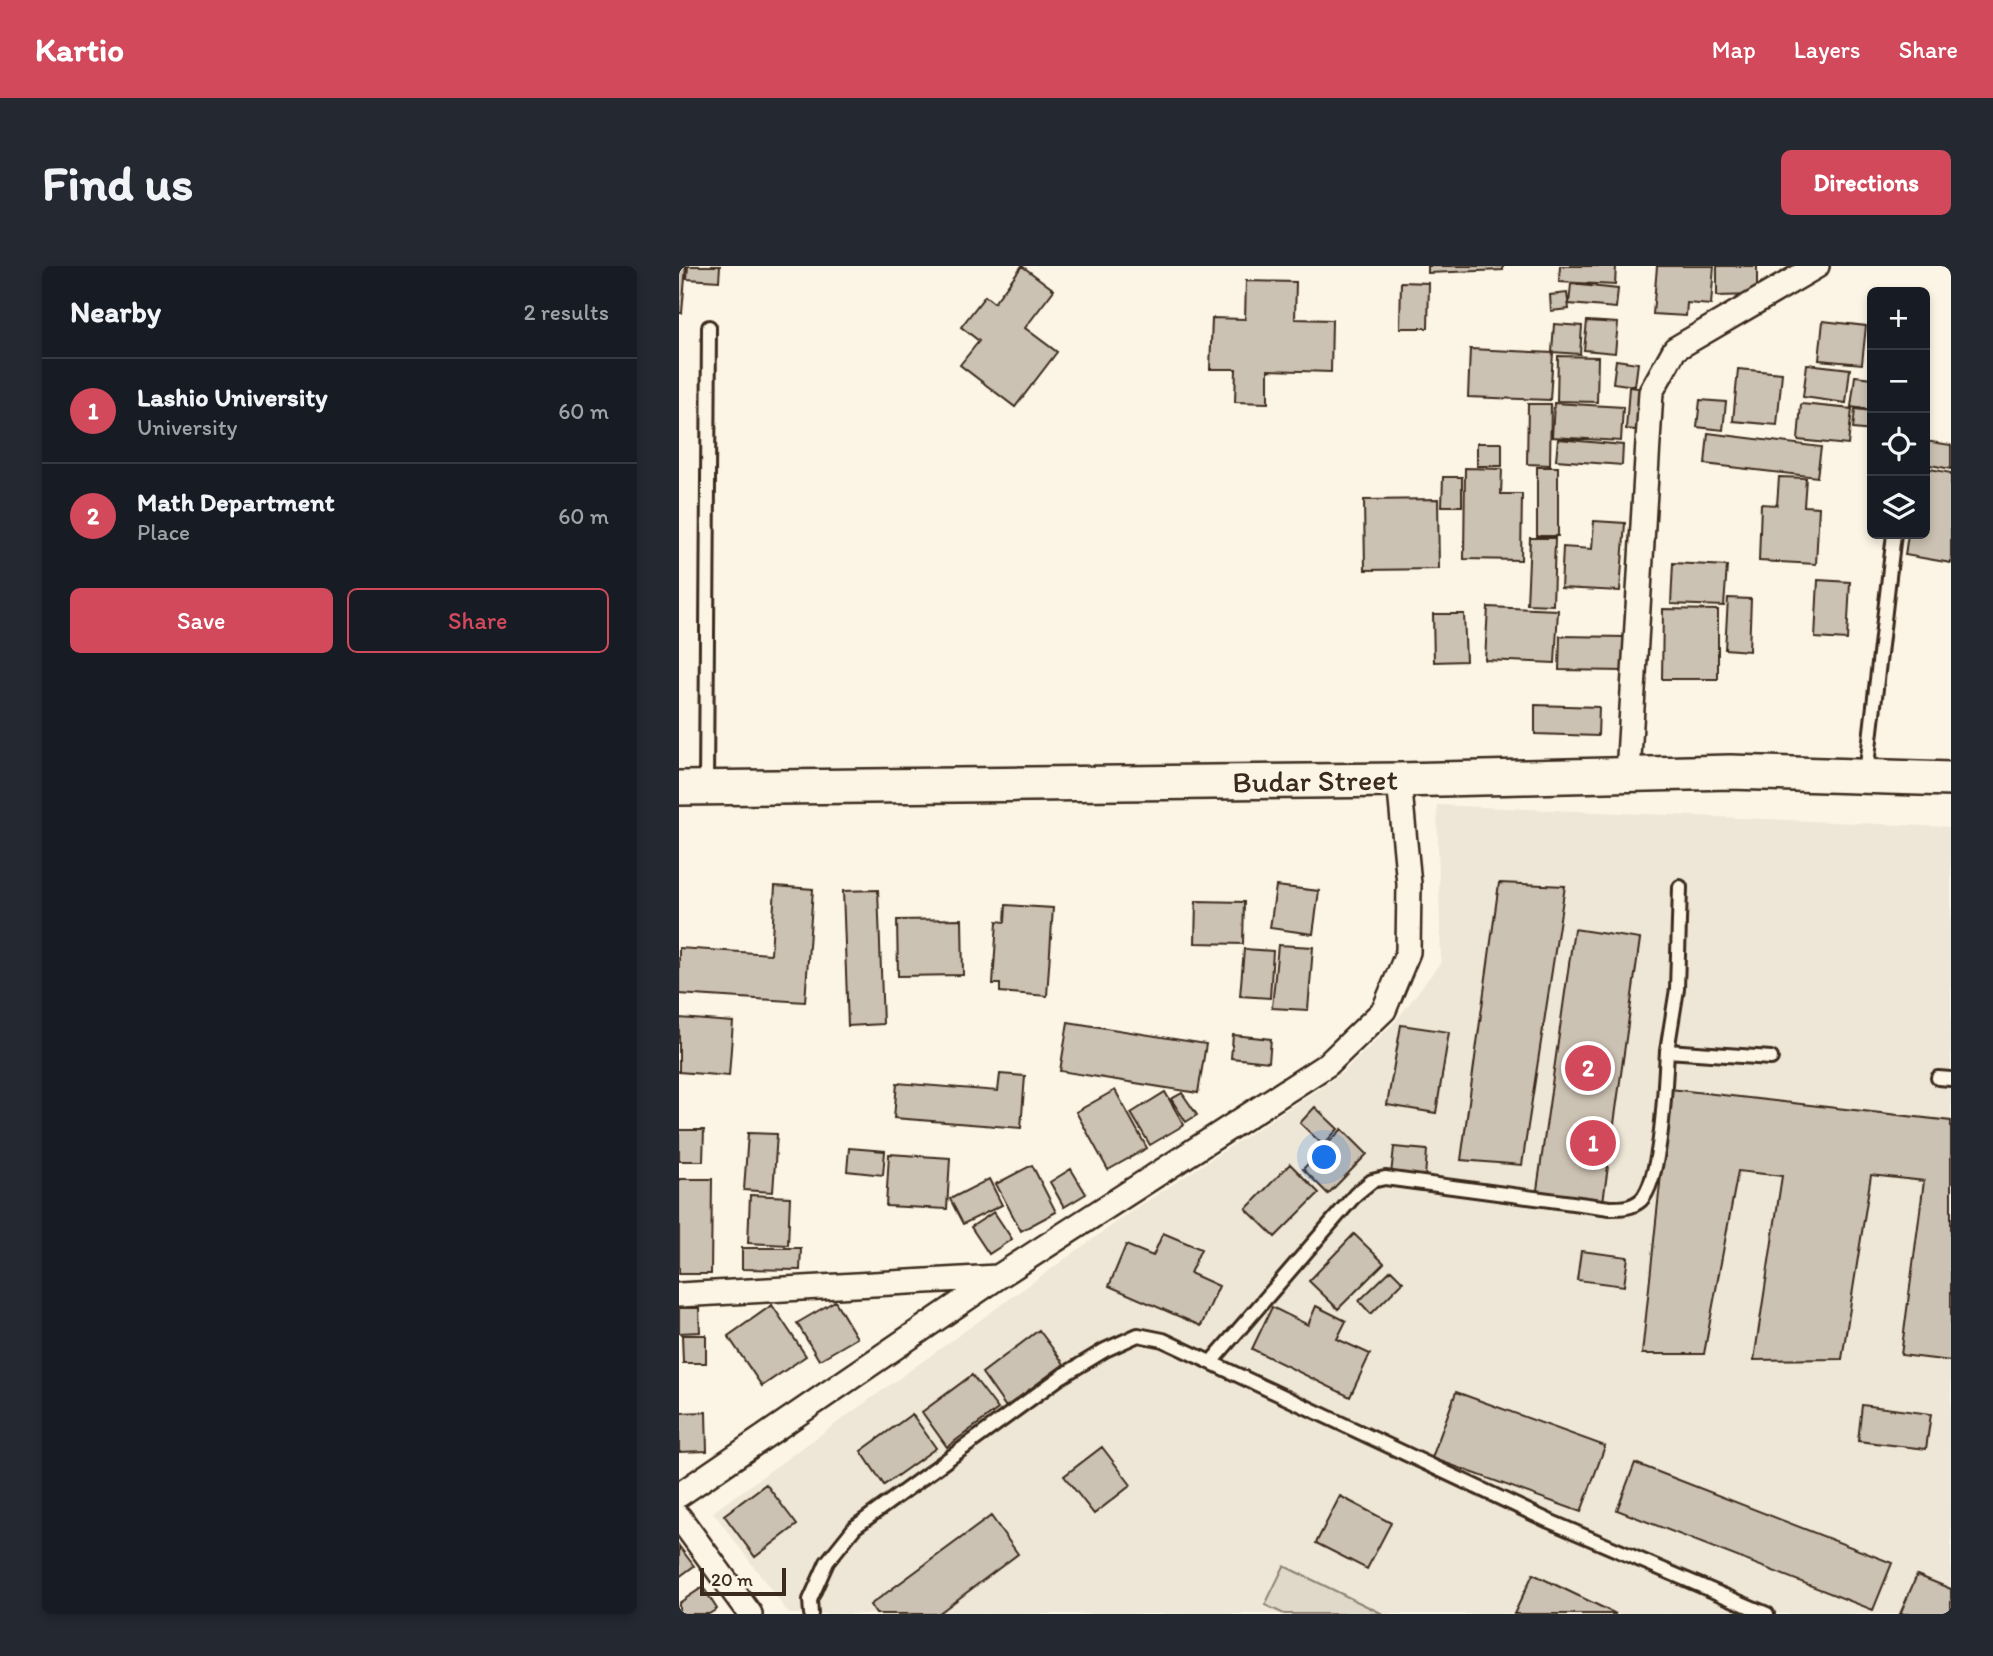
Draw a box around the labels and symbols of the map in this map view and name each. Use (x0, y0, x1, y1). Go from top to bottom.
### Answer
street label: Budar Street (1232, 761, 1398, 800)
pin: 2 (1565, 1042, 1611, 1094)
pin: 1 (1570, 1117, 1616, 1169)
your location (1307, 1140, 1341, 1174)
scale bar (700, 1565, 786, 1597)

